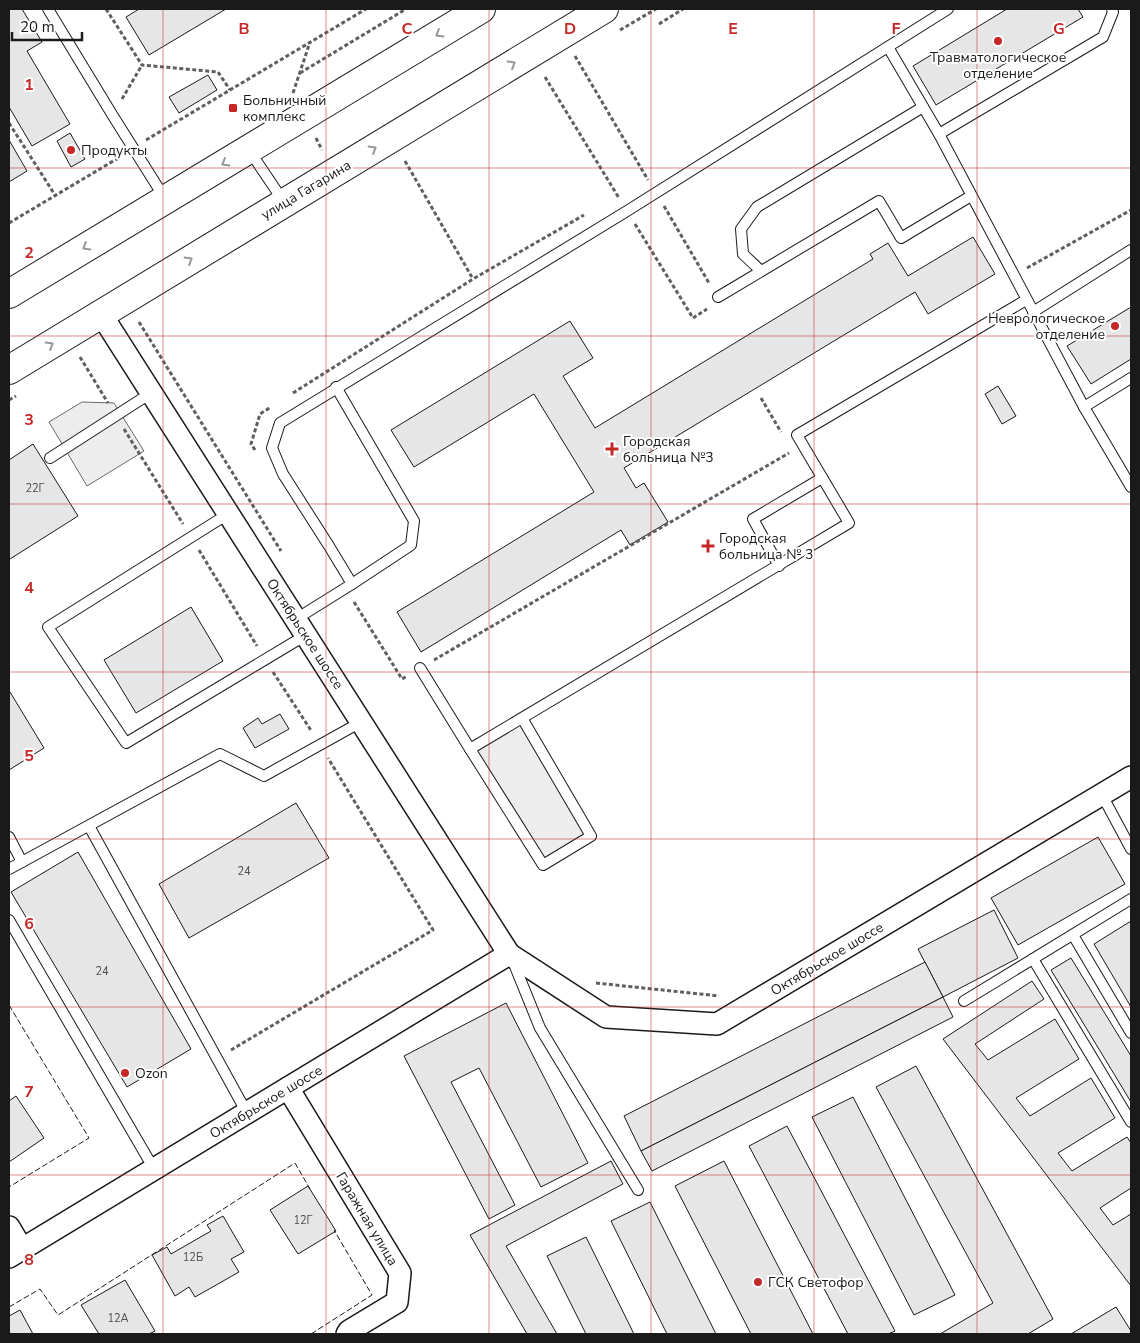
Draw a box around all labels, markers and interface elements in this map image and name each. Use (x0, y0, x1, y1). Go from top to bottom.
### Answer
scale bar (12, 10, 82, 42)
text: 20 m (20, 17, 55, 37)
text: B (238, 18, 250, 40)
text: C (402, 18, 413, 40)
text: D (564, 18, 576, 40)
text: E (728, 18, 738, 40)
text: F (892, 18, 901, 40)
text: G (1053, 18, 1065, 40)
one-way arrow (436, 27, 445, 37)
marker: Травматологическое отделение (992, 35, 1004, 47)
place label: Травматологическое отделение (930, 48, 1066, 83)
one-way arrow (507, 61, 516, 71)
text: 1 (24, 74, 34, 96)
place label: Больничный комплекс (243, 91, 326, 126)
marker: Больничный комплекс (227, 102, 239, 114)
place label: Продукты (81, 141, 147, 160)
marker: Продукты (65, 144, 77, 156)
one-way arrow (368, 145, 377, 155)
one-way arrow (222, 156, 231, 166)
street label: улица Гагарина (257, 156, 355, 224)
one-way arrow (82, 240, 91, 250)
text: 2 (24, 242, 34, 264)
one-way arrow (184, 257, 193, 267)
place label: Неврологическое отделение (988, 309, 1105, 344)
marker: Неврологическое отделение (1109, 320, 1121, 332)
one-way arrow (45, 341, 54, 351)
text: 3 (24, 409, 34, 431)
place label: Городская больница №3 (623, 432, 714, 467)
marker: Городская больница №3 (605, 442, 619, 456)
house number: 22Г (25, 481, 45, 496)
place label: Городская больница № 3 (719, 529, 813, 564)
marker: Городская больница № 3 (701, 539, 715, 553)
street label: Октябрьское шоссе (262, 575, 348, 693)
text: 4 (24, 577, 34, 599)
text: 5 (24, 745, 34, 767)
house number: 24 (237, 864, 251, 879)
text: 6 (24, 913, 34, 935)
street label: Октябрьское шоссе (767, 918, 887, 1000)
house number: 24 (95, 964, 109, 979)
street label: Октябрьское шоссе (206, 1061, 326, 1143)
place label: Ozon (135, 1064, 168, 1083)
marker: Ozon (119, 1067, 131, 1079)
text: 7 (24, 1081, 34, 1103)
street label: Гаражная улица (332, 1169, 402, 1269)
house number: 12Г (293, 1213, 313, 1228)
text: 8 (24, 1249, 34, 1271)
house number: 12Б (183, 1250, 203, 1265)
place label: ГСК Светофор (768, 1273, 864, 1292)
marker: ГСК Светофор (752, 1276, 764, 1288)
house number: 12А (107, 1311, 129, 1326)

